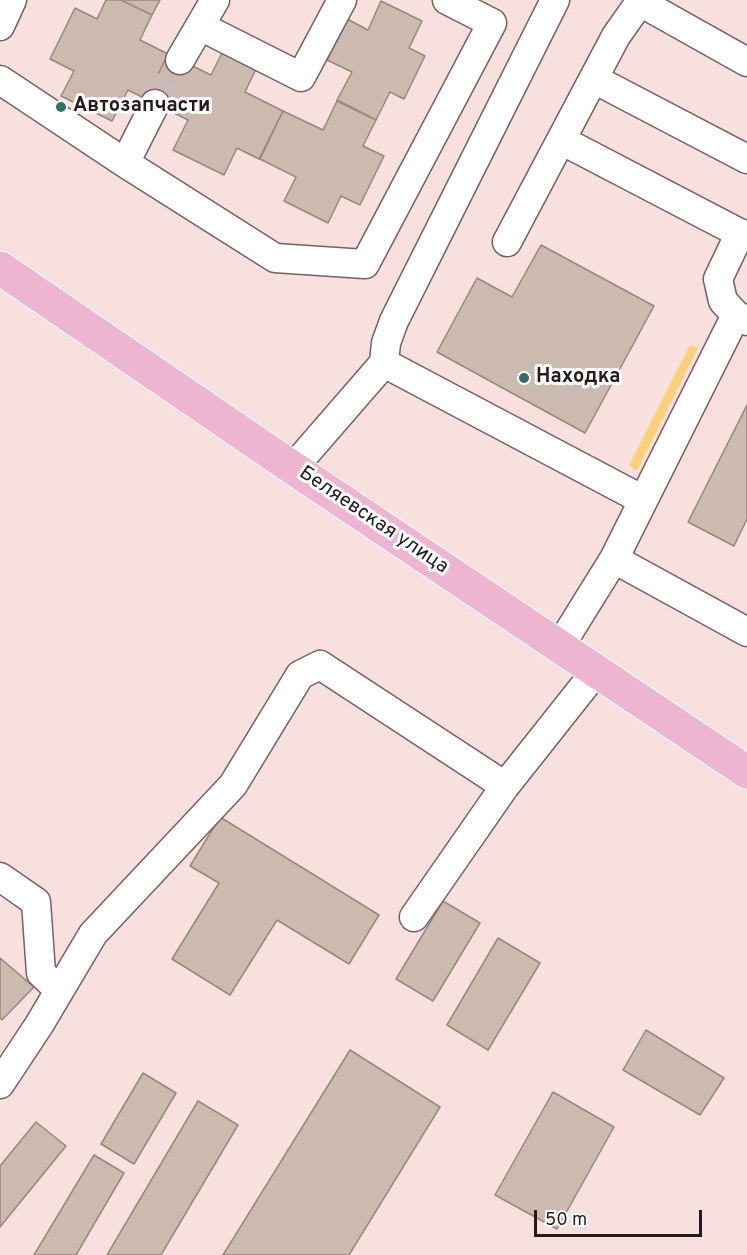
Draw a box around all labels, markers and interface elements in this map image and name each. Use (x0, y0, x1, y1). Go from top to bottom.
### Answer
place label: Автозапчасти (73, 95, 210, 119)
marker: Автозапчасти (54, 100, 68, 114)
place label: Находка (536, 366, 621, 390)
marker: Находка (517, 371, 531, 385)
street label: Беляевская улица (294, 462, 452, 580)
scale bar (537, 1198, 705, 1236)
text: 50 m (545, 1209, 587, 1232)

